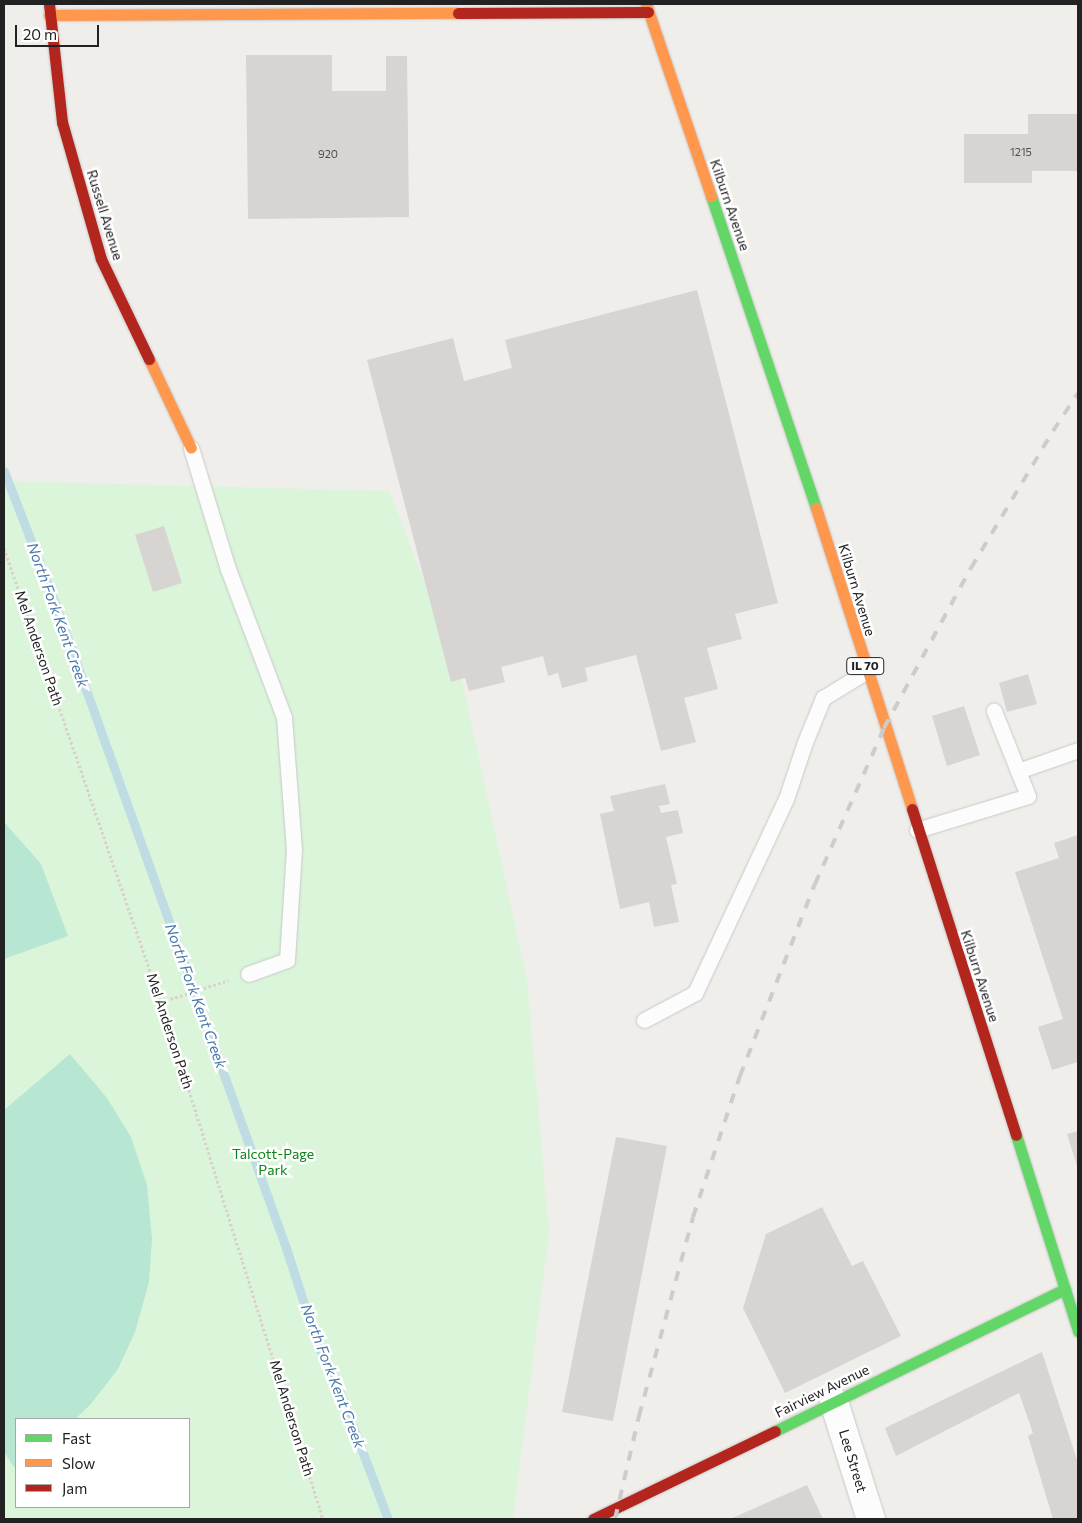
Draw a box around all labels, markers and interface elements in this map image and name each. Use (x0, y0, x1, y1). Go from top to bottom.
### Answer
scale bar (18, 15, 101, 47)
text: 20 m (23, 25, 57, 43)
house number: 1215 (1010, 145, 1032, 159)
house number: 920 (318, 147, 338, 161)
street label: Kilburn Avenue (706, 157, 754, 253)
street label: Russell Avenue (83, 168, 127, 262)
water label: North Fork Kent Creek (23, 540, 93, 690)
street label: Kilburn Avenue (835, 542, 879, 638)
street label: Mel Anderson Path (11, 588, 67, 708)
road number: IL 70 (845, 656, 885, 676)
water label: North Fork Kent Creek (161, 921, 231, 1071)
street label: Kilburn Avenue (957, 928, 1003, 1024)
street label: Mel Anderson Path (143, 971, 197, 1091)
park label: Talcott-Page Park (232, 1146, 314, 1178)
water label: North Fork Kent Creek (297, 1301, 369, 1451)
street label: Mel Anderson Path (266, 1358, 318, 1478)
street label: Fairview Avenue (772, 1361, 872, 1421)
legend (15, 1418, 190, 1508)
street label: Lee Street (835, 1427, 871, 1495)
text: Fast (62, 1429, 91, 1447)
text: Slow (62, 1454, 95, 1472)
text: Jam (62, 1479, 87, 1497)

